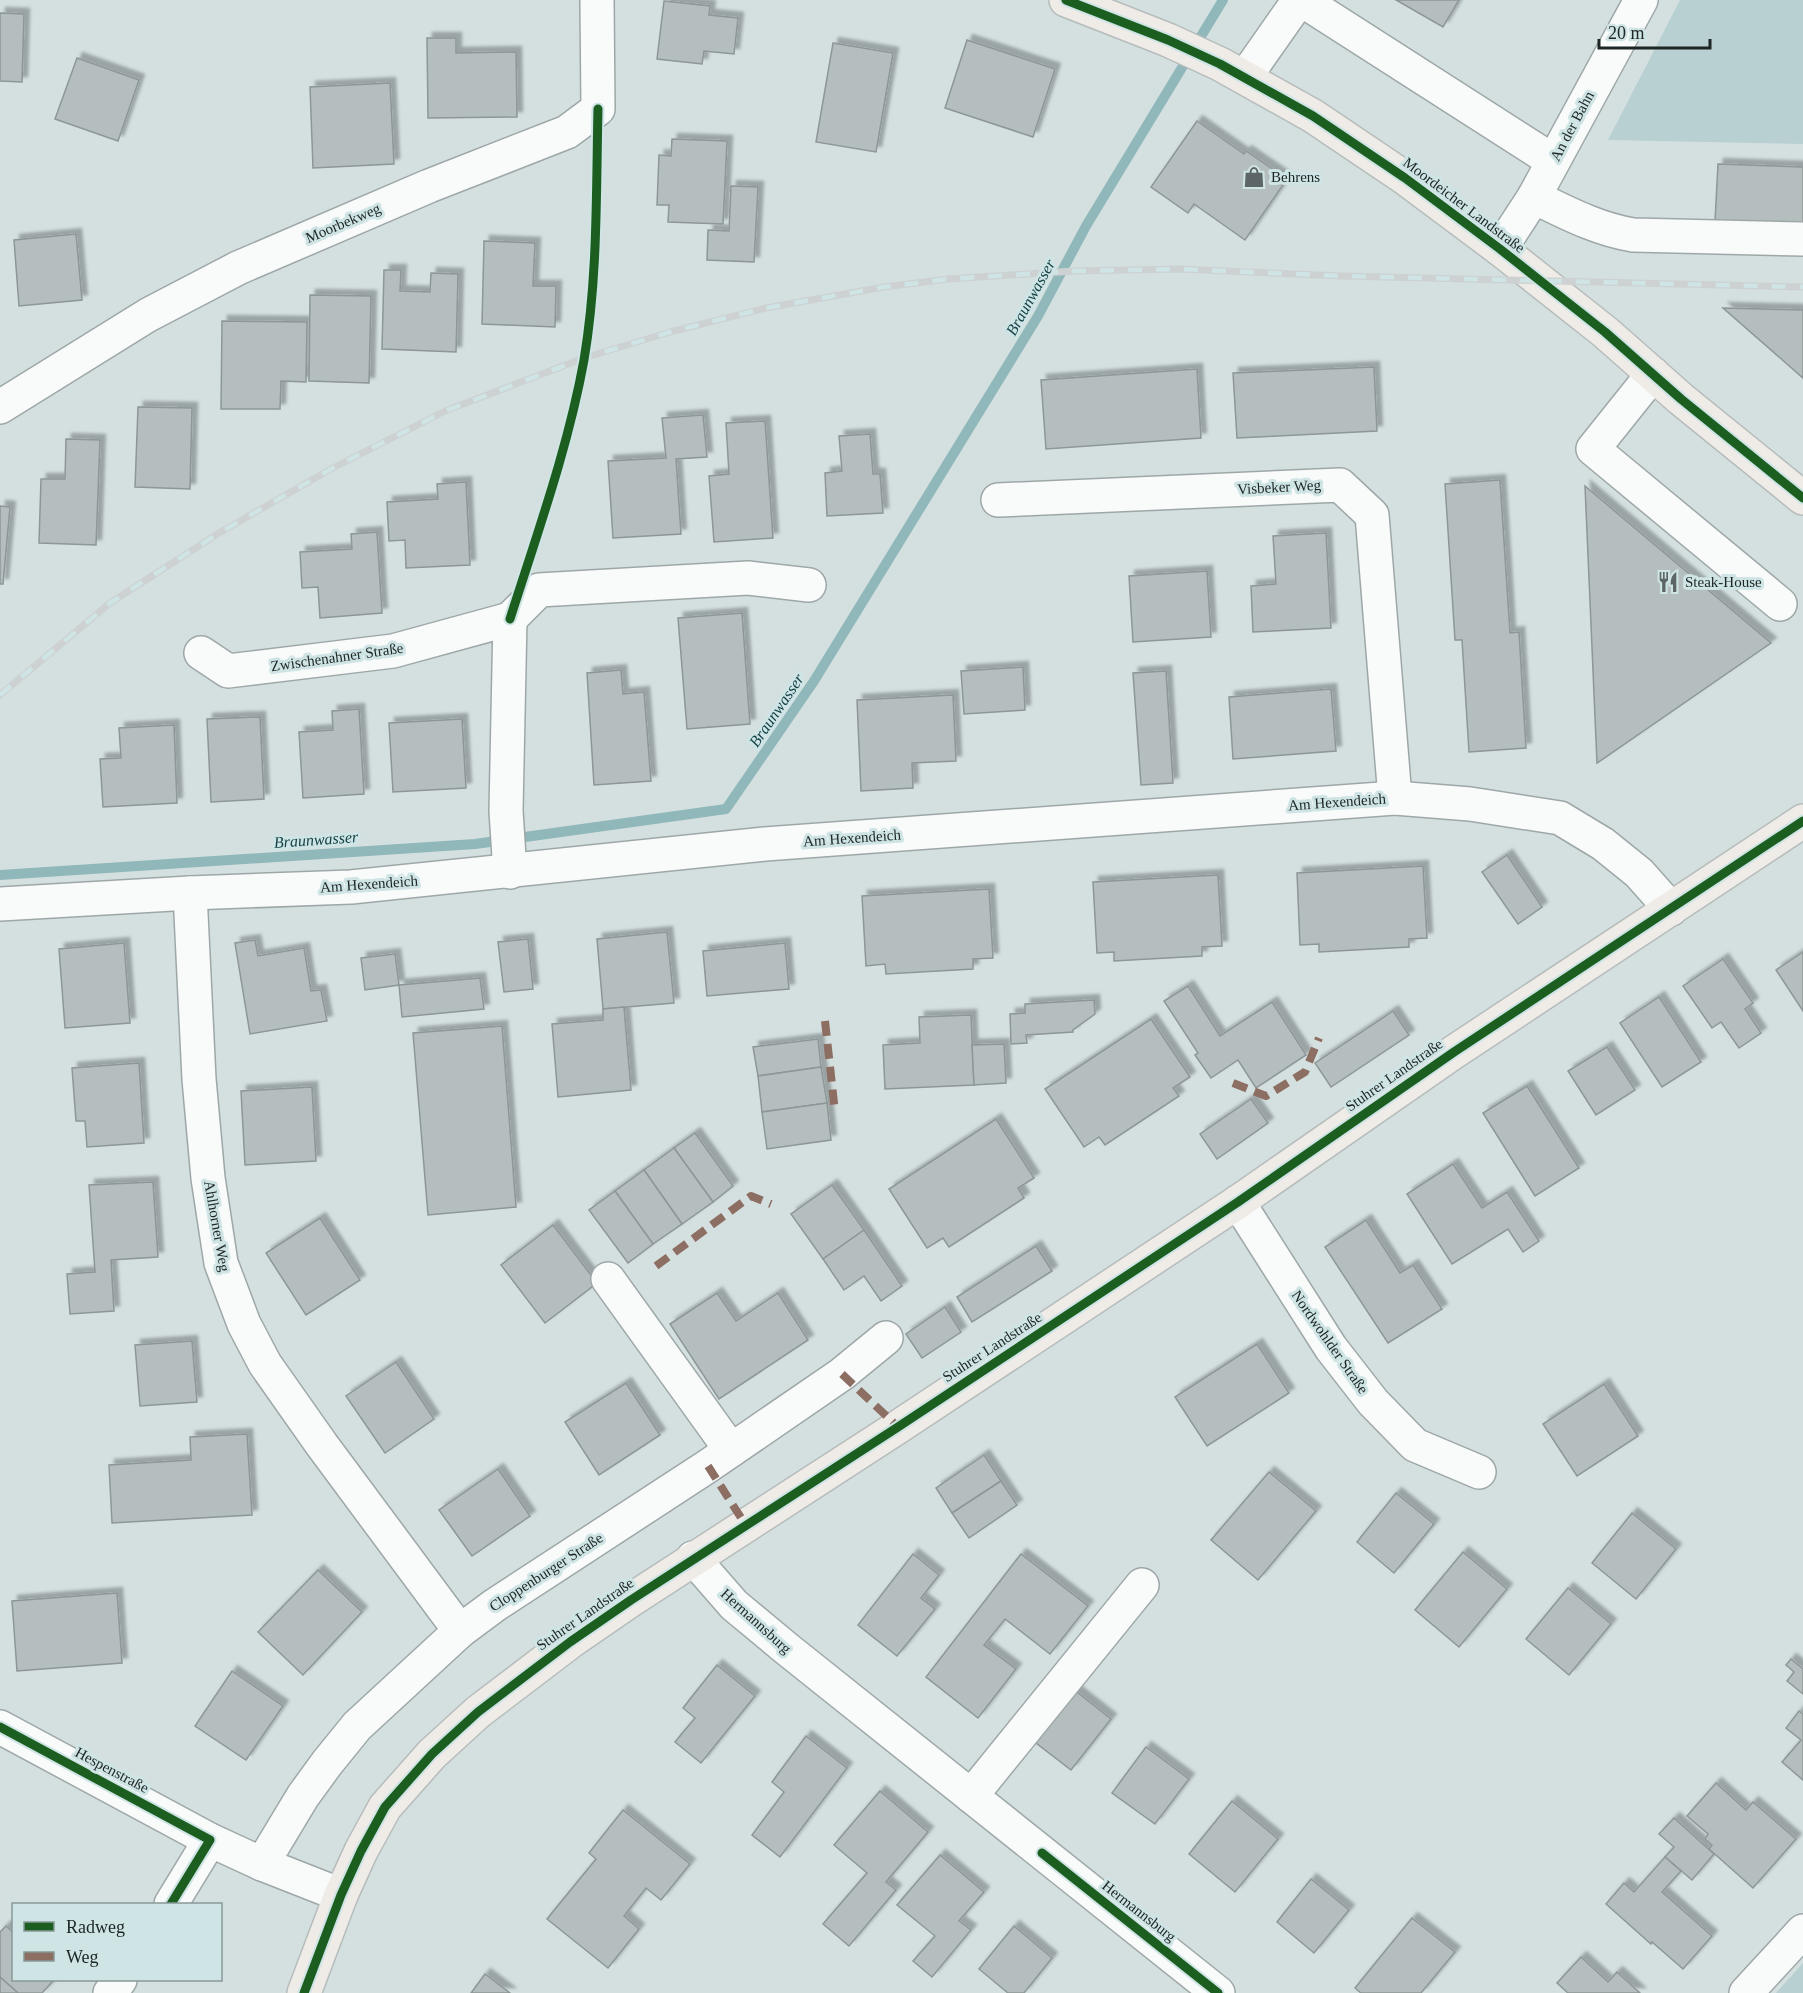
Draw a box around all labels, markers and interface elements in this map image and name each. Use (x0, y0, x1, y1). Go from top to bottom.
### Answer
scale bar (1599, 12, 1710, 50)
text: 20 m (1608, 23, 1645, 43)
street label: An der Bahn (1547, 88, 1597, 164)
street label: Moordeicher Landstraße (1400, 154, 1528, 256)
shop icon: Behrens (1242, 165, 1266, 189)
place label: Behrens (1271, 169, 1320, 185)
street label: Moorbekweg (303, 200, 383, 246)
water label: Braunwasser (1003, 256, 1059, 338)
street label: Visbeker Weg (1237, 477, 1322, 497)
restaurant icon: Steak-House (1656, 570, 1680, 594)
place label: Steak-House (1685, 574, 1762, 590)
street label: Zwischenahner Straße (270, 640, 405, 674)
water label: Braunwasser (746, 670, 808, 750)
street label: Am Hexendeich (1288, 791, 1387, 813)
street label: Am Hexendeich (803, 827, 902, 849)
water label: Braunwasser (273, 828, 360, 851)
street label: Am Hexendeich (320, 873, 419, 895)
street label: Stuhrer Landstraße (1342, 1035, 1446, 1114)
street label: Ahlhorner Weg (201, 1179, 233, 1273)
street label: Nordwohlder Straße (1288, 1287, 1372, 1397)
street label: Stuhrer Landstraße (940, 1309, 1045, 1385)
street label: Cloppenburger Straße (486, 1529, 606, 1615)
street label: Stuhrer Landstraße (533, 1574, 637, 1653)
street label: Hermannsburg (718, 1585, 795, 1657)
street label: Hespenstraße (73, 1744, 152, 1796)
street label: Hermannsburg (1099, 1877, 1179, 1945)
legend (12, 1903, 222, 1981)
text: Radweg (66, 1917, 125, 1937)
text: Weg (66, 1947, 99, 1967)

